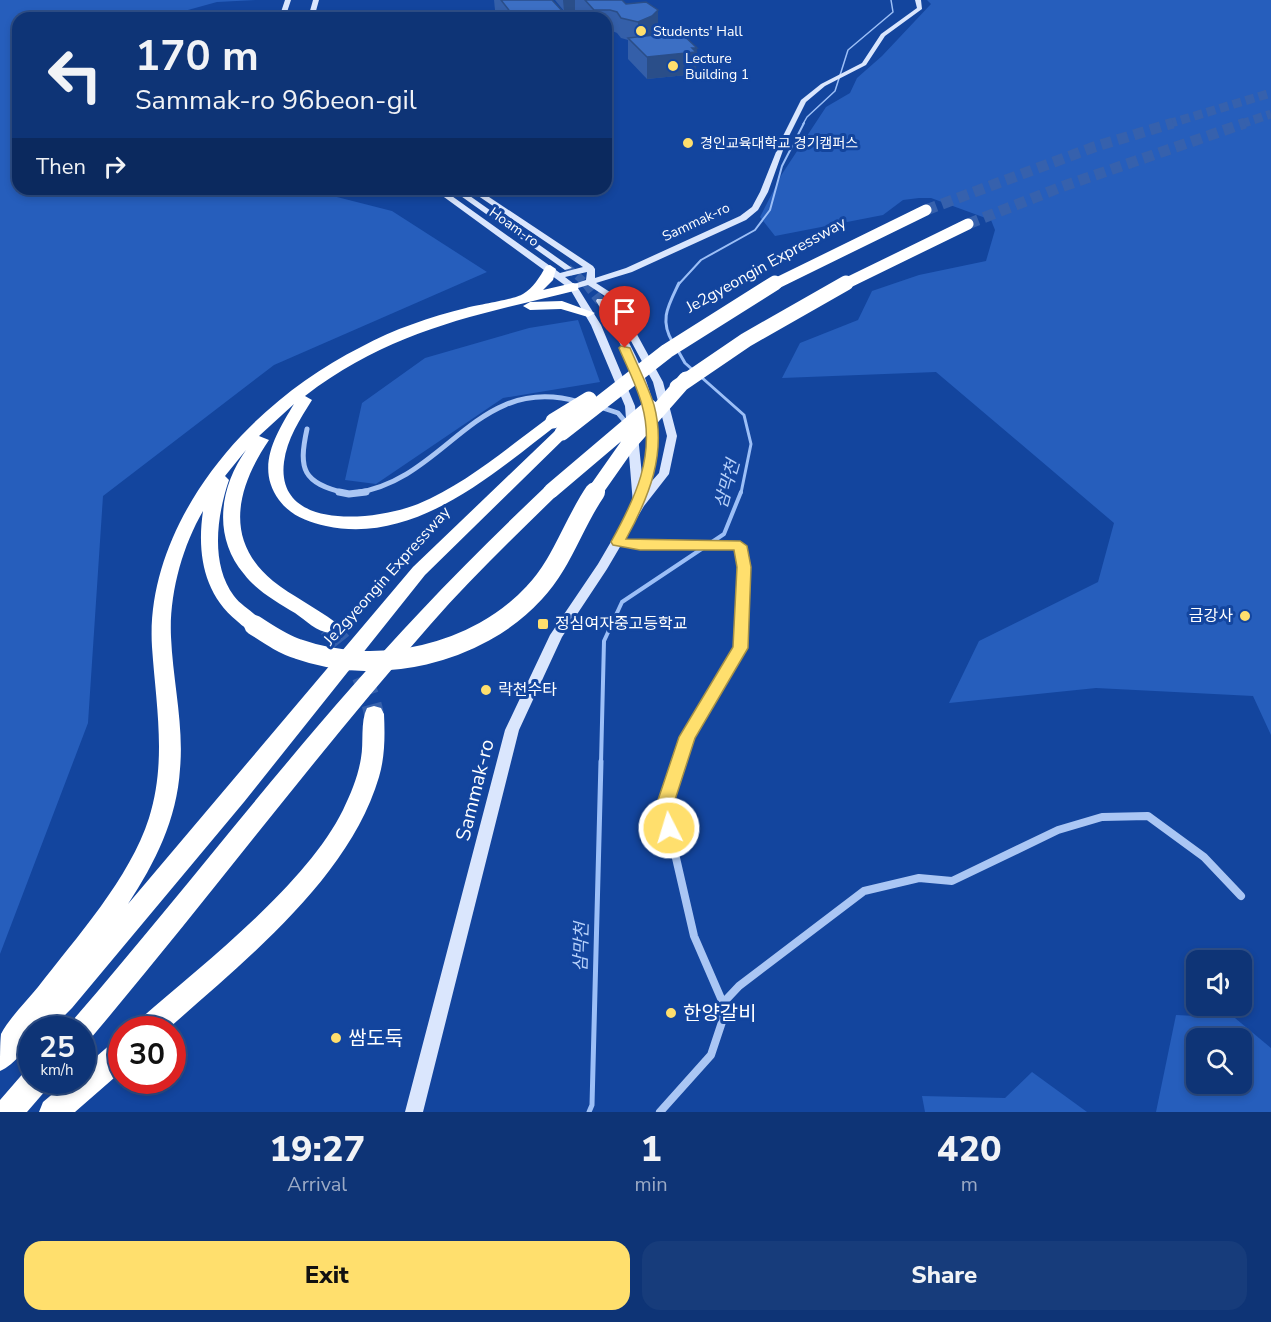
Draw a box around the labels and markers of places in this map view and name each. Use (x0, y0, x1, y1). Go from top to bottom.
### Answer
place label: Students' Hall (653, 22, 743, 41)
marker: Students' Hall (634, 24, 648, 38)
place label: Lecture Building 1 (685, 49, 749, 84)
marker: Lecture Building 1 (666, 59, 680, 73)
place label: 경인교육대학교 경기캠퍼스 (700, 134, 858, 153)
marker: 경인교육대학교 경기캠퍼스 (681, 136, 695, 150)
pin (599, 286, 650, 348)
place label: 금강사 (1189, 605, 1233, 627)
marker: 금강사 (1238, 609, 1252, 623)
place label: 정심여자중고등학교 (555, 613, 687, 635)
marker: 정심여자중고등학교 (536, 617, 550, 631)
place label: 락천수타 (498, 679, 557, 701)
marker: 락천수타 (479, 683, 493, 697)
place label: 한양갈비 (683, 1000, 757, 1027)
marker: 한양갈비 (664, 1006, 678, 1020)
place label: 쌈도둑 (348, 1025, 403, 1052)
marker: 쌈도둑 (329, 1031, 343, 1045)

